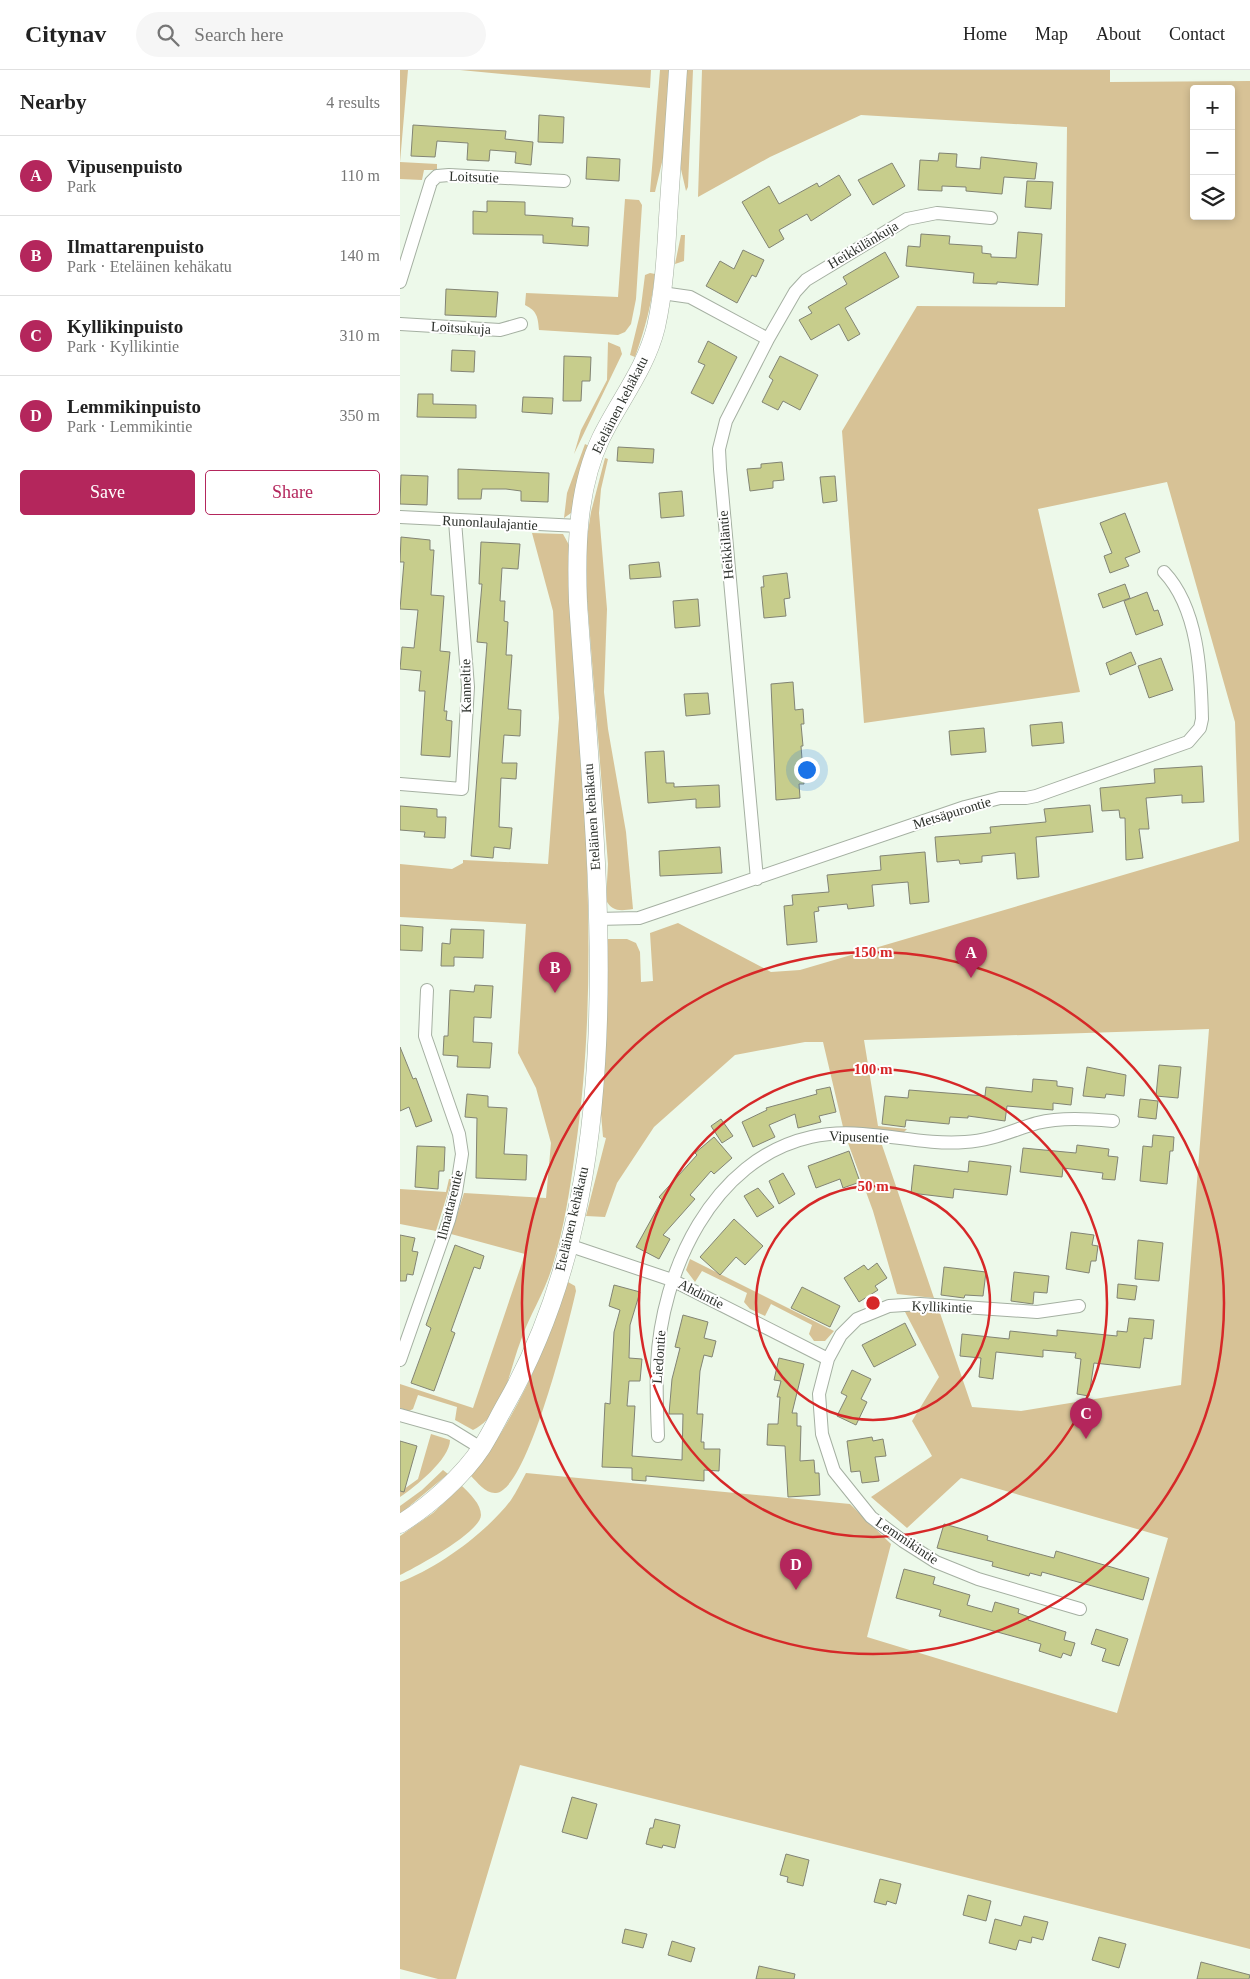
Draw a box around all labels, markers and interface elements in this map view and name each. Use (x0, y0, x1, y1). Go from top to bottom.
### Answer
search box (136, 12, 486, 57)
text: Citynav (25, 21, 106, 47)
icon: search (154, 21, 182, 49)
text: Search here (194, 24, 283, 45)
text: Home (963, 24, 1007, 44)
text: Map (1035, 24, 1068, 44)
text: About (1096, 24, 1141, 44)
text: Contact (1169, 24, 1225, 44)
map controls (1190, 85, 1235, 220)
button: + (1190, 85, 1235, 130)
text: Nearby (20, 90, 87, 114)
text: 4 results (326, 94, 380, 111)
button: − (1190, 130, 1235, 175)
text: Vipusenpuisto (67, 156, 182, 177)
text: A (30, 167, 42, 184)
text: 110 m (340, 167, 380, 184)
street label: Loitsutie (449, 169, 499, 185)
button: layers (1190, 175, 1235, 220)
text: Park (67, 178, 96, 195)
street label: Heikkilänkuja (825, 218, 902, 272)
text: Ilmattarenpuisto (67, 236, 204, 257)
text: B (31, 247, 41, 264)
text: 140 m (340, 247, 380, 264)
text: Park · Eteläinen kehäkatu (67, 258, 232, 275)
text: Kyllikinpuisto (67, 316, 183, 337)
street label: Loitsukuja (431, 319, 492, 337)
text: C (30, 327, 42, 344)
text: 310 m (340, 327, 380, 344)
text: Park · Kyllikintie (67, 338, 179, 355)
street label: Eteläinen kehäkatu (589, 354, 651, 456)
text: Lemmikinpuisto (67, 396, 201, 417)
text: D (30, 407, 42, 424)
text: 350 m (340, 407, 380, 424)
text: Park · Lemmikintie (67, 418, 192, 435)
button: Save (20, 470, 195, 515)
button: Share (205, 470, 380, 515)
street label: Heikkiläntie (716, 510, 736, 580)
street label: Runonlaulajantie (442, 513, 538, 533)
street label: Kanneltie (458, 659, 474, 713)
your location (794, 757, 820, 783)
street label: Eteläinen kehäkatu (581, 763, 603, 871)
street label: Metsäpurontie (911, 794, 993, 832)
pin: A (955, 937, 987, 978)
text: 150 m (854, 944, 893, 960)
pin: B (539, 952, 571, 993)
text: 100 m (854, 1061, 893, 1077)
street label: Vipusentie (829, 1128, 889, 1146)
street label: Eteläinen kehäkatu (553, 1165, 591, 1273)
street label: Ilmattarentie (434, 1168, 466, 1242)
text: 50 m (857, 1178, 889, 1194)
street label: Ahdintie (676, 1276, 726, 1312)
centre of rings (864, 1294, 882, 1312)
street label: Kyllikintie (911, 1298, 973, 1316)
street label: Liedontie (650, 1330, 668, 1384)
pin: C (1070, 1398, 1102, 1439)
street label: Lemmikintie (873, 1515, 941, 1567)
pin: D (780, 1549, 812, 1590)

